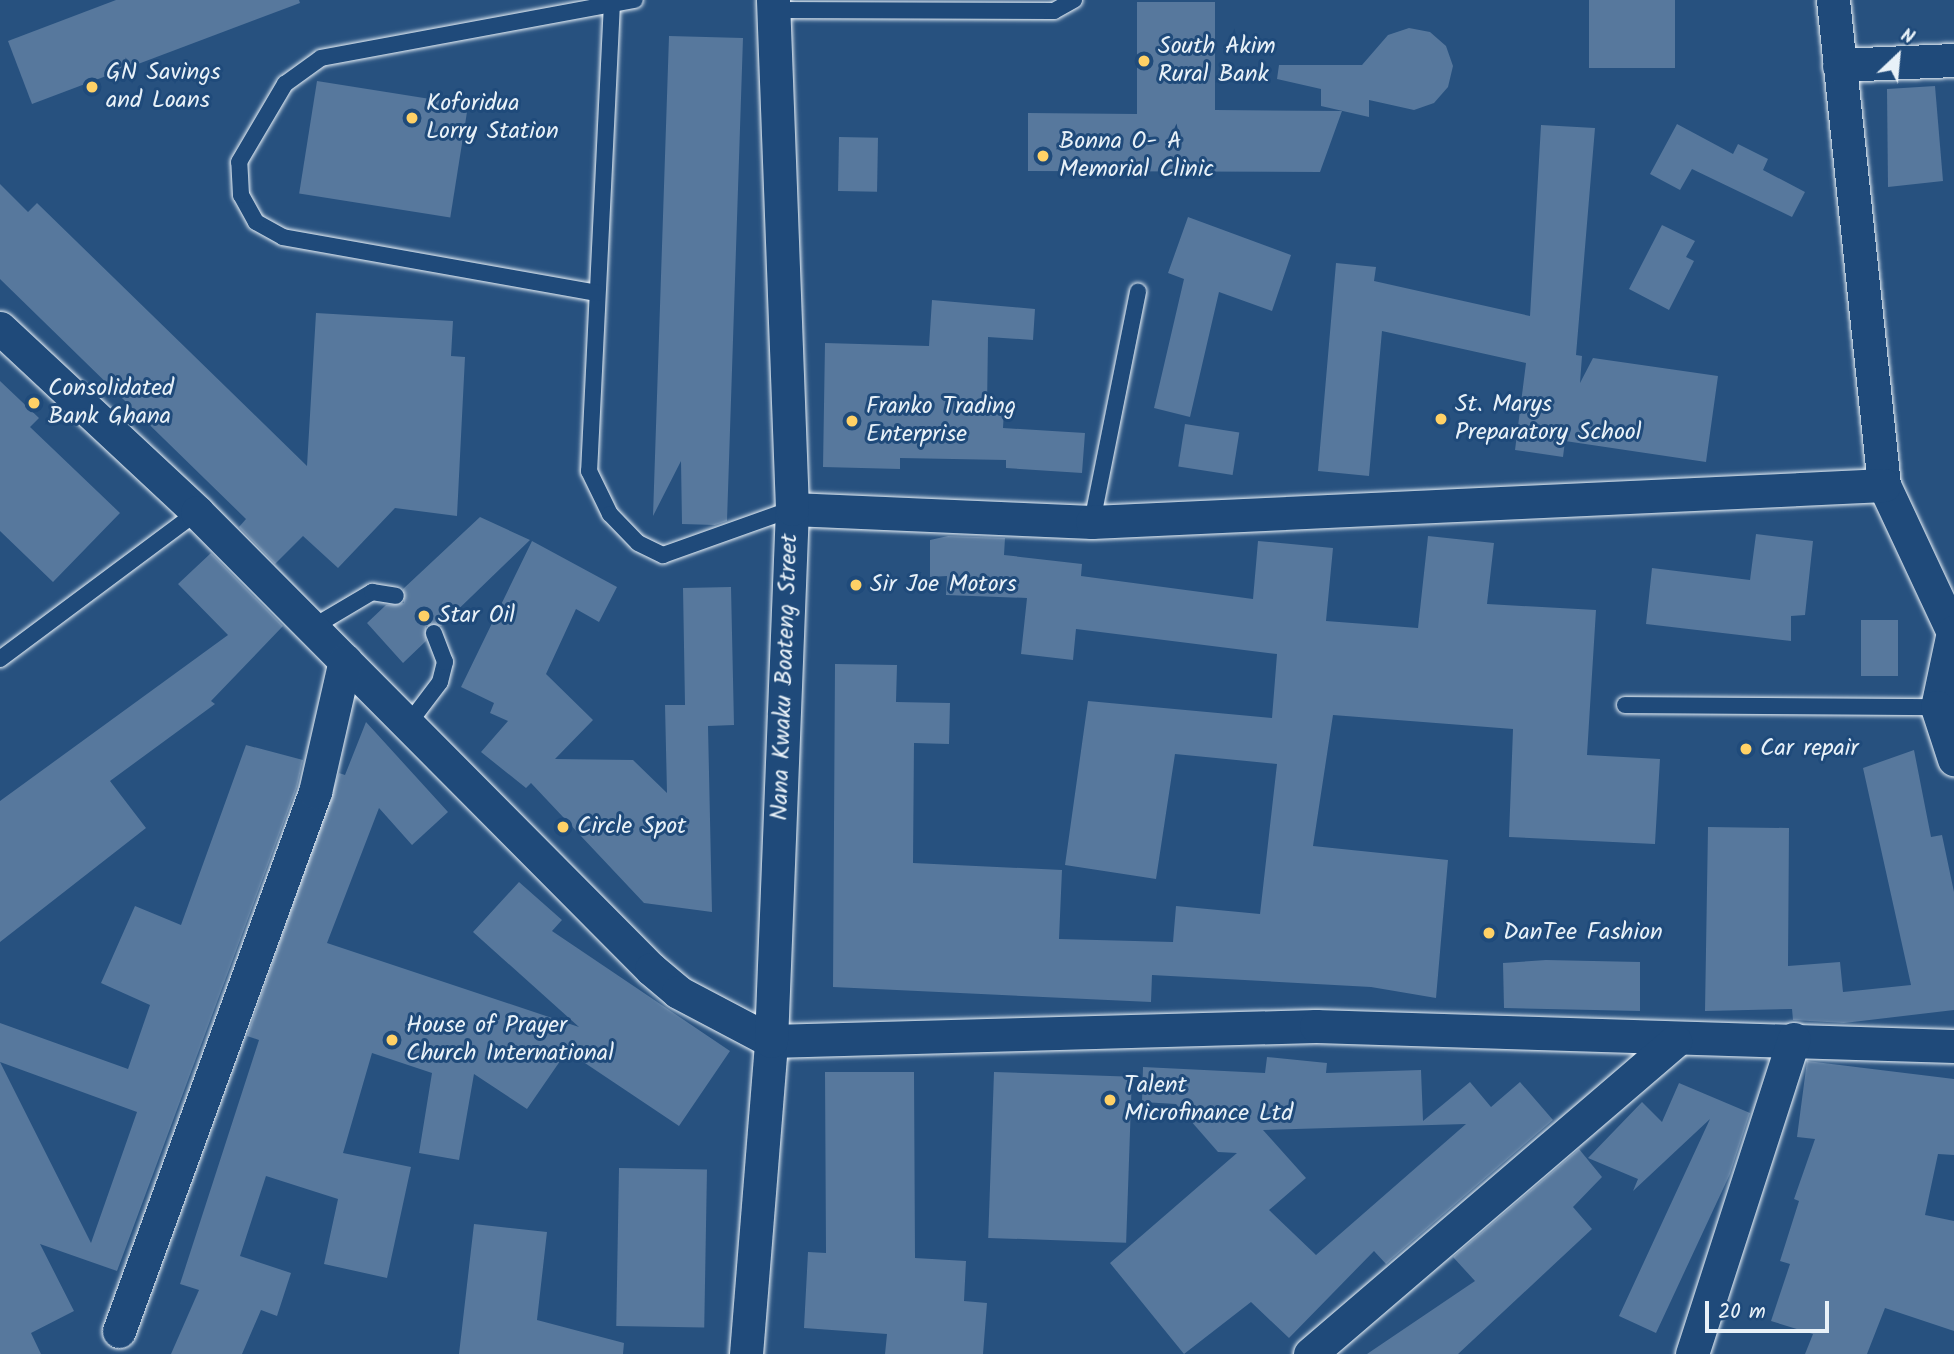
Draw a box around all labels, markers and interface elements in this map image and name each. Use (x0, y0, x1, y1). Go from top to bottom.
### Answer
north arrow (1863, 21, 1933, 91)
text: N (1895, 21, 1919, 53)
place label: South Akim Rural Bank (1158, 33, 1276, 89)
marker: South Akim Rural Bank (1136, 53, 1152, 69)
place label: GN Savings and Loans (106, 59, 221, 115)
marker: GN Savings and Loans (84, 79, 100, 95)
place label: Koforidua Lorry Station (426, 90, 559, 146)
marker: Koforidua Lorry Station (404, 110, 420, 126)
place label: Bonna O- A Memorial Clinic (1059, 128, 1214, 184)
marker: Bonna O- A Memorial Clinic (1033, 146, 1053, 166)
place label: Consolidated Bank Ghana (48, 375, 174, 431)
place label: St. Marys Preparatory School (1455, 391, 1642, 447)
place label: Franko Trading Enterprise (866, 393, 1016, 449)
marker: Consolidated Bank Ghana (26, 395, 42, 411)
marker: St. Marys Preparatory School (1433, 411, 1449, 427)
marker: Franko Trading Enterprise (844, 413, 860, 429)
street label: Nana Kwaku Boateng Street (766, 533, 804, 821)
place label: Sir Joe Motors (870, 571, 1017, 599)
marker: Sir Joe Motors (848, 577, 864, 593)
place label: Star Oil (438, 602, 515, 630)
marker: Star Oil (416, 608, 432, 624)
place label: Car repair (1760, 735, 1858, 763)
marker: Car repair (1738, 741, 1754, 757)
place label: Circle Spot (577, 813, 686, 841)
marker: Circle Spot (555, 819, 571, 835)
place label: DanTee Fashion (1503, 919, 1663, 947)
marker: DanTee Fashion (1481, 925, 1497, 941)
place label: House of Prayer Church International (406, 1012, 614, 1068)
marker: House of Prayer Church International (384, 1032, 400, 1048)
place label: Talent Microfinance Ltd (1124, 1072, 1293, 1128)
marker: Talent Microfinance Ltd (1102, 1092, 1118, 1108)
scale bar (1709, 1288, 1833, 1332)
text: 20 m (1718, 1296, 1766, 1329)

